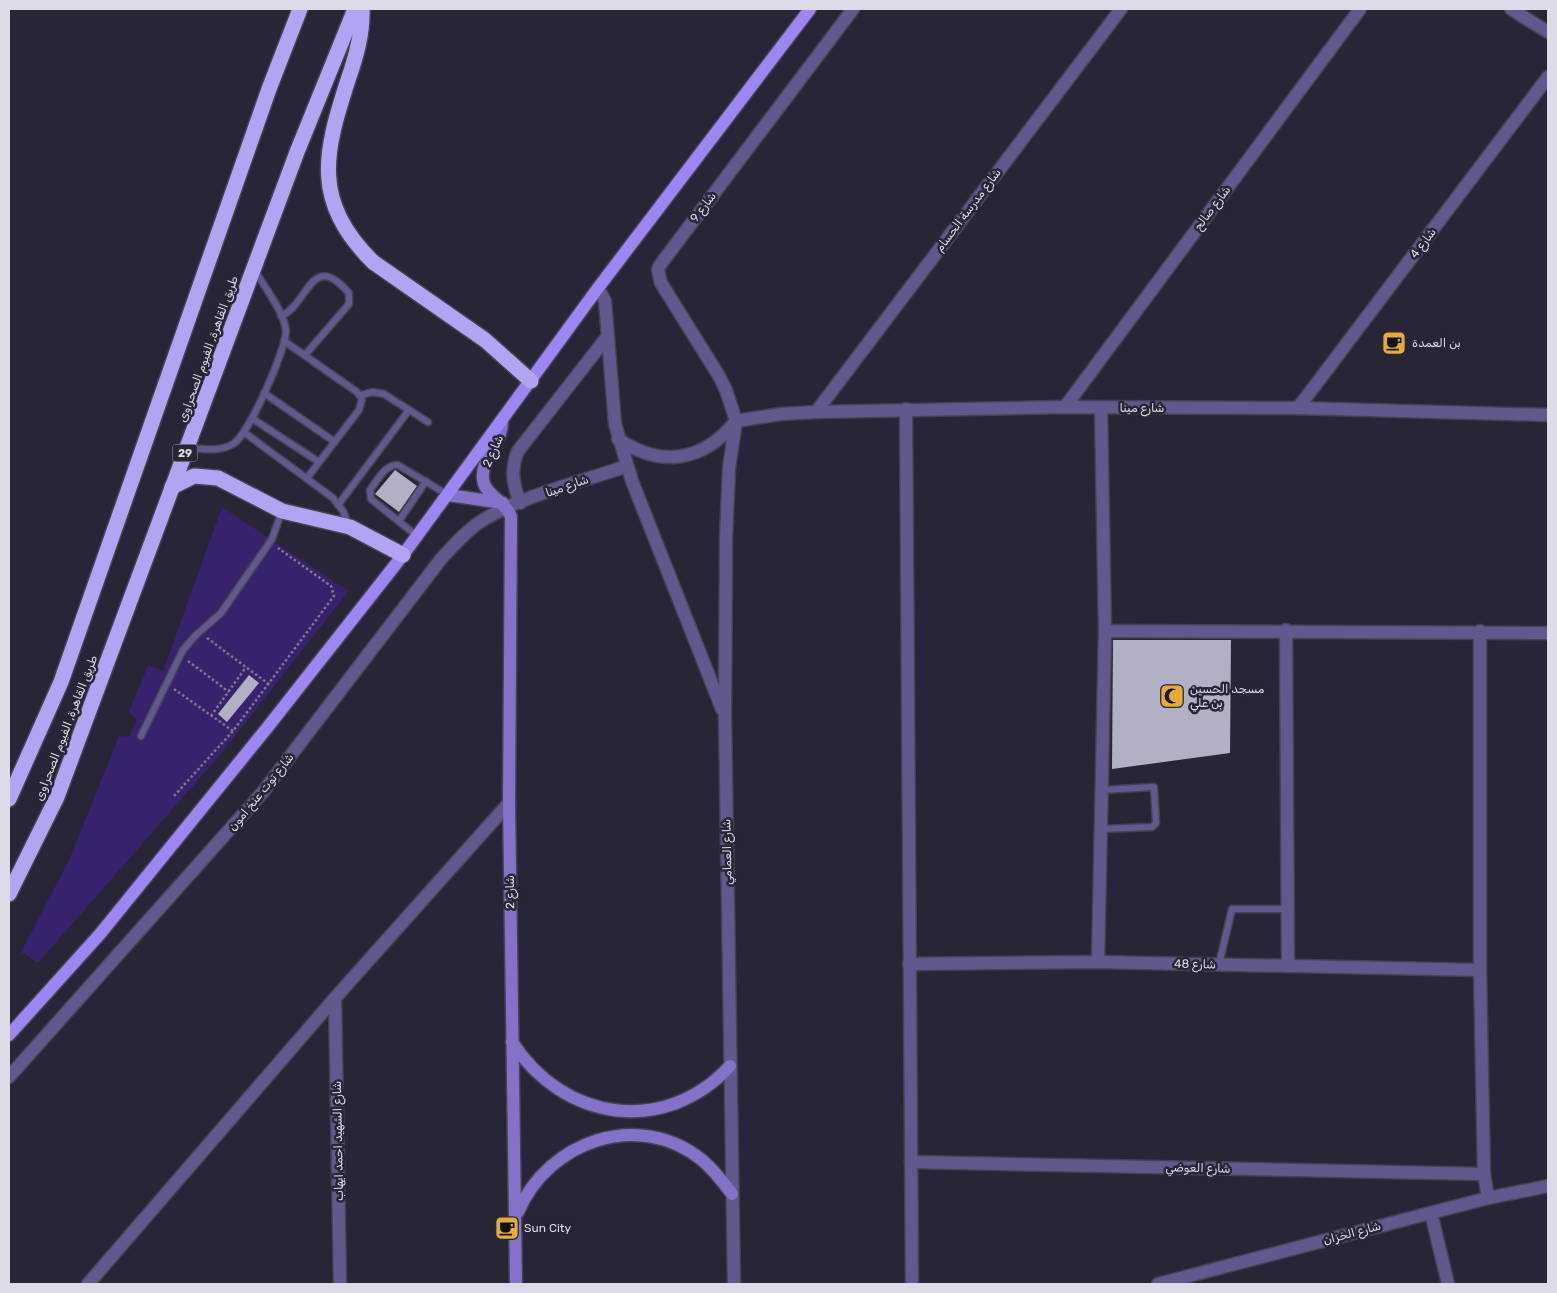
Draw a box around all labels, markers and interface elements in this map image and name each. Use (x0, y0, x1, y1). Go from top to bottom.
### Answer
street label: شارع مدرسة الحسام (932, 166, 1005, 256)
street label: شارع صالح (1191, 183, 1235, 234)
street label: شارع 9 (687, 189, 720, 226)
street label: شارع 4 (1407, 225, 1441, 262)
street label: طريق القاهرة, الفيوم الصحراوى (175, 274, 243, 425)
cafe icon: بن العمدة (1381, 330, 1407, 356)
place label: بن العمدة (1412, 336, 1461, 350)
street label: شارع مينا (1120, 401, 1164, 417)
street label: شارع 2 (480, 433, 508, 470)
road number: 29 (172, 444, 198, 462)
street label: شارع مينا (544, 472, 591, 502)
street label: طريق القاهرة, الفيوم الصحراوى (32, 653, 102, 803)
place label: مسجد الحسين بن علي (1190, 682, 1265, 712)
mosque icon: مسجد الحسين بن علي (1159, 683, 1185, 709)
street label: شارع توت عنخ امون (225, 750, 298, 835)
street label: شارع العمامي (719, 819, 737, 885)
street label: شارع 2 (503, 875, 519, 909)
street label: شارع 48 (1174, 957, 1216, 973)
street label: شارع الشهيد احمد ايهاب (330, 1081, 348, 1201)
street label: شارع العوضي (1165, 1160, 1231, 1178)
cafe icon: Sun City (494, 1215, 520, 1241)
street label: شارع الخزان (1322, 1219, 1383, 1249)
place label: Sun City (524, 1221, 571, 1235)

